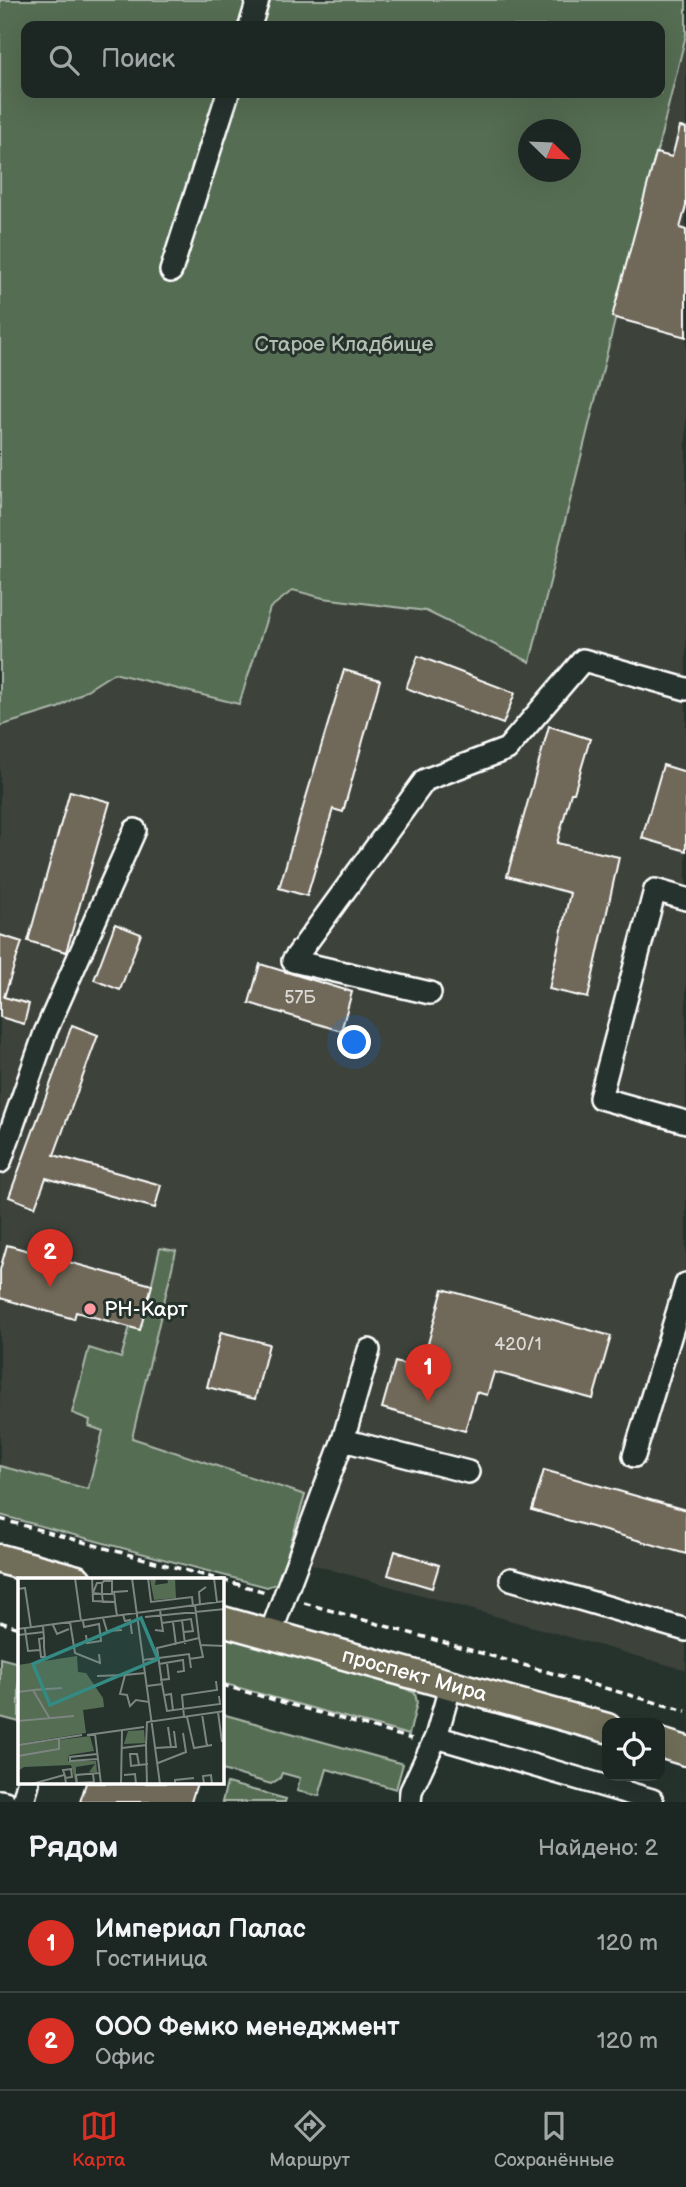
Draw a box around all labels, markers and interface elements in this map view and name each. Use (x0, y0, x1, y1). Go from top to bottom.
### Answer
search box (21, 21, 665, 98)
icon: search (45, 41, 83, 79)
text: Поиск (101, 44, 175, 75)
north arrow (518, 119, 581, 182)
park label: Старое Кладбище (255, 332, 434, 357)
house number: 57Б (284, 987, 316, 1008)
your location (337, 1025, 371, 1059)
pin: 2 (27, 1229, 73, 1287)
place label: РН-Карт (104, 1297, 188, 1322)
marker: РН-Карт (82, 1301, 98, 1317)
house number: 420/1 (494, 1334, 542, 1355)
pin: 1 (405, 1344, 451, 1402)
inset map (18, 1578, 224, 1784)
street label: проспект Мира (339, 1643, 490, 1707)
map controls (602, 1718, 665, 1781)
button: locate (602, 1718, 665, 1781)
text: Рядом (28, 1830, 118, 1866)
text: Найдено: 2 (538, 1834, 658, 1862)
text: Империал Палас (95, 1914, 306, 1945)
text: 1 (46, 1929, 56, 1957)
text: 120 m (597, 1929, 658, 1957)
text: Гостиница (95, 1945, 208, 1973)
text: ООО Фемко менеджмент (95, 2012, 400, 2043)
text: 2 (44, 2027, 58, 2055)
text: 120 m (597, 2027, 658, 2055)
text: Офис (95, 2043, 155, 2071)
tab: Карта (72, 2107, 125, 2172)
tab: Маршрут (269, 2107, 350, 2172)
tab: Сохранённые (494, 2107, 614, 2172)

